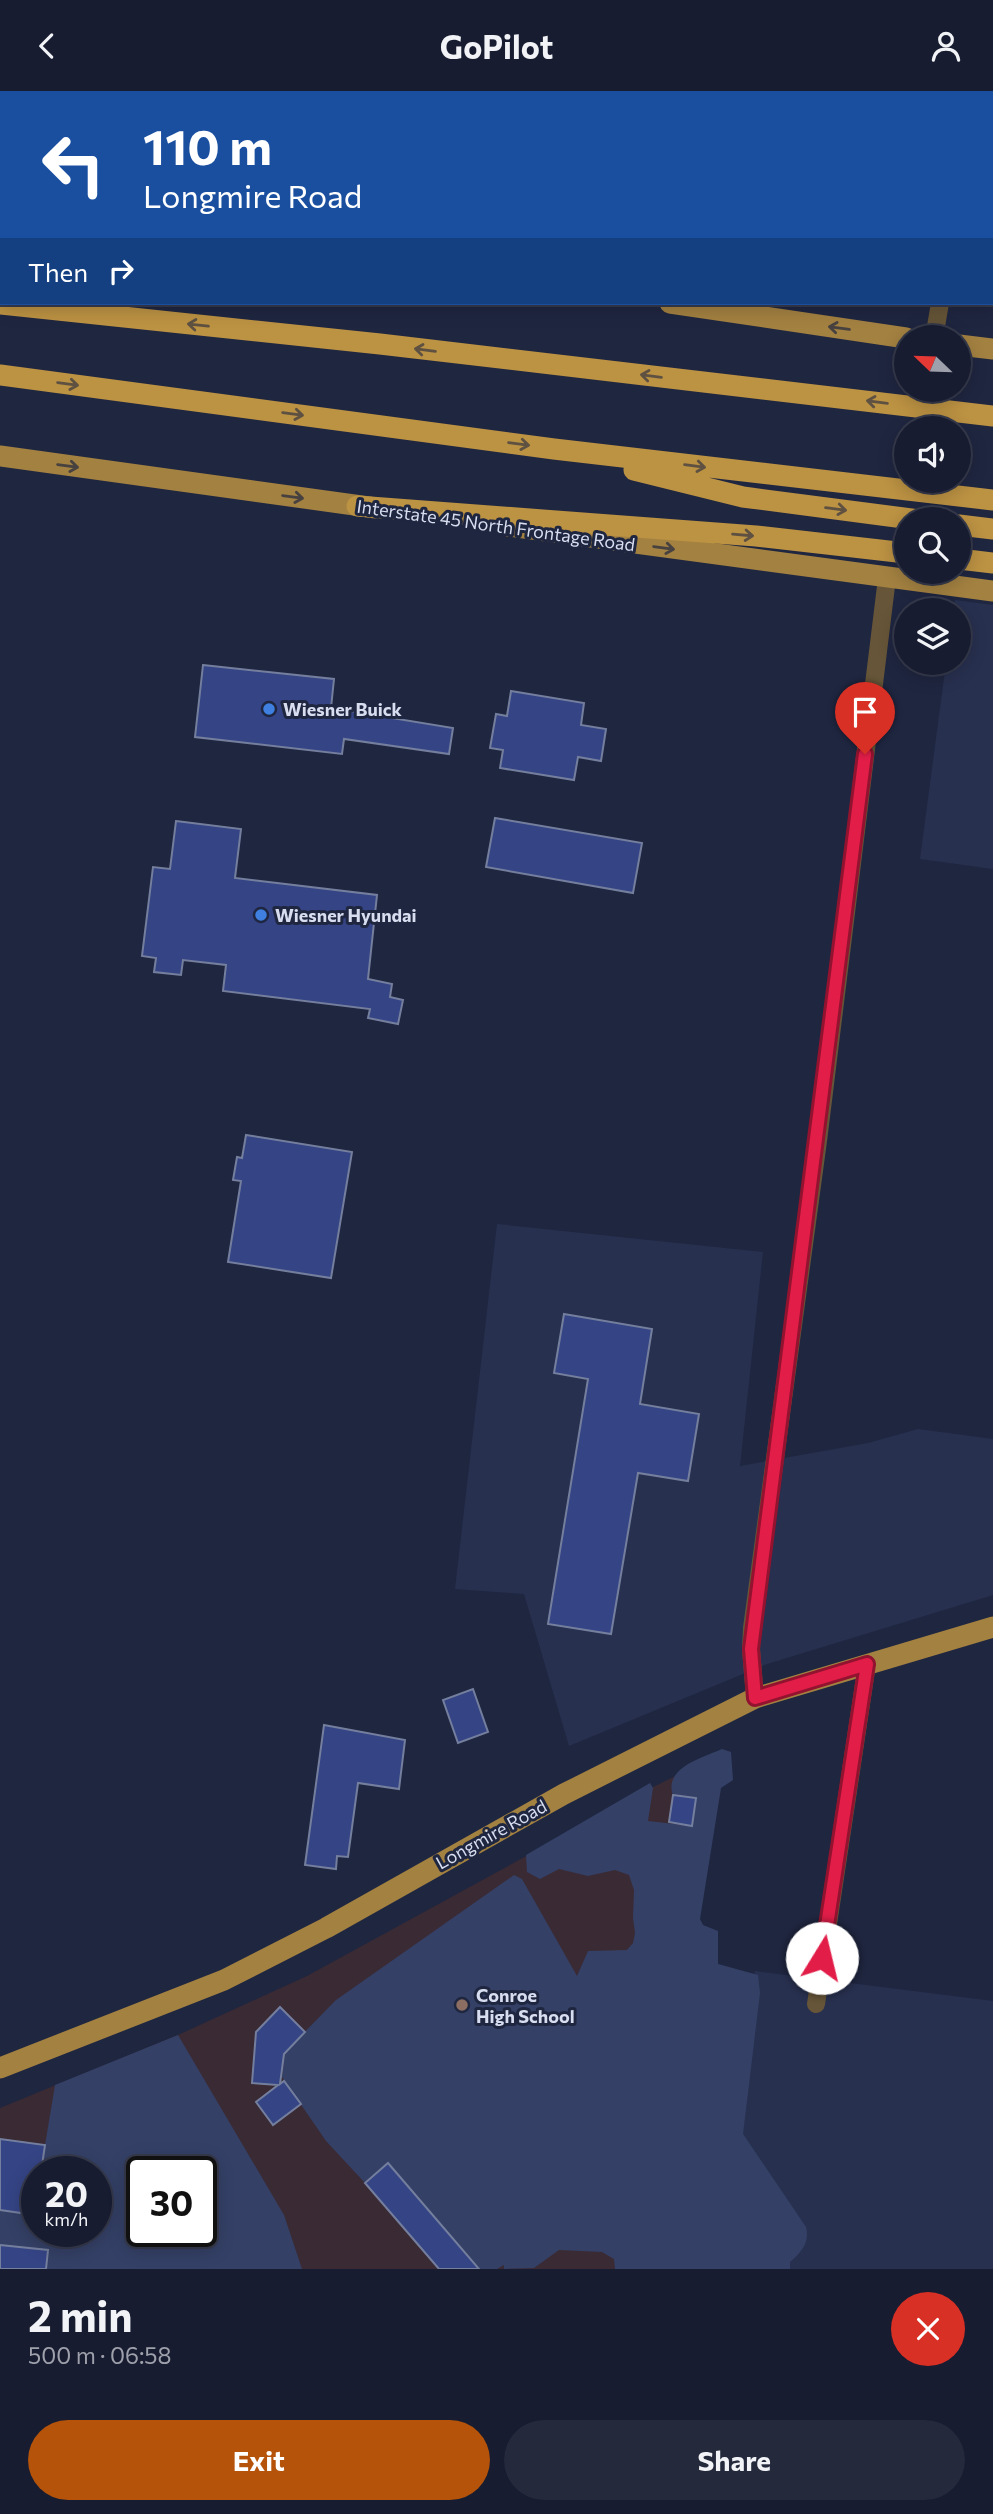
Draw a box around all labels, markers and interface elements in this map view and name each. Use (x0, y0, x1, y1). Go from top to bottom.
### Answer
text: GoPilot (440, 26, 553, 66)
icon: back (28, 27, 66, 65)
icon: person (927, 27, 965, 65)
text: 110 m (143, 115, 272, 175)
icon: left (28, 119, 119, 210)
text: Longmire Road (143, 175, 362, 215)
icon: right (102, 252, 140, 290)
text: Then (28, 256, 88, 287)
one-way arrow (188, 319, 210, 332)
one-way arrow (828, 321, 851, 334)
north arrow (894, 325, 971, 403)
map controls (894, 325, 971, 675)
one-way arrow (414, 343, 436, 356)
one-way arrow (640, 369, 662, 382)
one-way arrow (56, 378, 79, 391)
one-way arrow (866, 396, 888, 409)
one-way arrow (281, 408, 304, 421)
button: sound (894, 416, 971, 493)
one-way arrow (507, 438, 530, 451)
one-way arrow (56, 459, 78, 472)
one-way arrow (683, 459, 706, 472)
one-way arrow (281, 490, 304, 503)
street label: Interstate 45 North Frontage Road (355, 495, 637, 555)
one-way arrow (824, 503, 847, 516)
button: search (894, 507, 971, 584)
one-way arrow (731, 529, 754, 542)
one-way arrow (652, 541, 675, 554)
button: layers (894, 598, 971, 675)
pin (835, 682, 895, 754)
icon: arrive (846, 693, 884, 731)
place label: Wiesner Buick (283, 698, 402, 720)
marker: Wiesner Buick (261, 701, 277, 717)
place label: Wiesner Hyundai (275, 904, 417, 926)
marker: Wiesner Hyundai (253, 907, 269, 923)
street label: Longmire Road (432, 1794, 550, 1874)
position arrow (785, 1921, 859, 1995)
place label: Conroe High School (476, 1984, 575, 2027)
marker: Conroe High School (454, 1997, 470, 2013)
speed limit sign: 30 (126, 2156, 217, 2247)
text: 20 (45, 2171, 88, 2214)
text: km/h (45, 2208, 88, 2230)
text: 2 min (28, 2289, 133, 2341)
button: close (891, 2292, 965, 2366)
text: 500 m · 06:58 (28, 2341, 172, 2369)
button: Exit (28, 2420, 490, 2500)
button: Share (504, 2420, 965, 2500)

